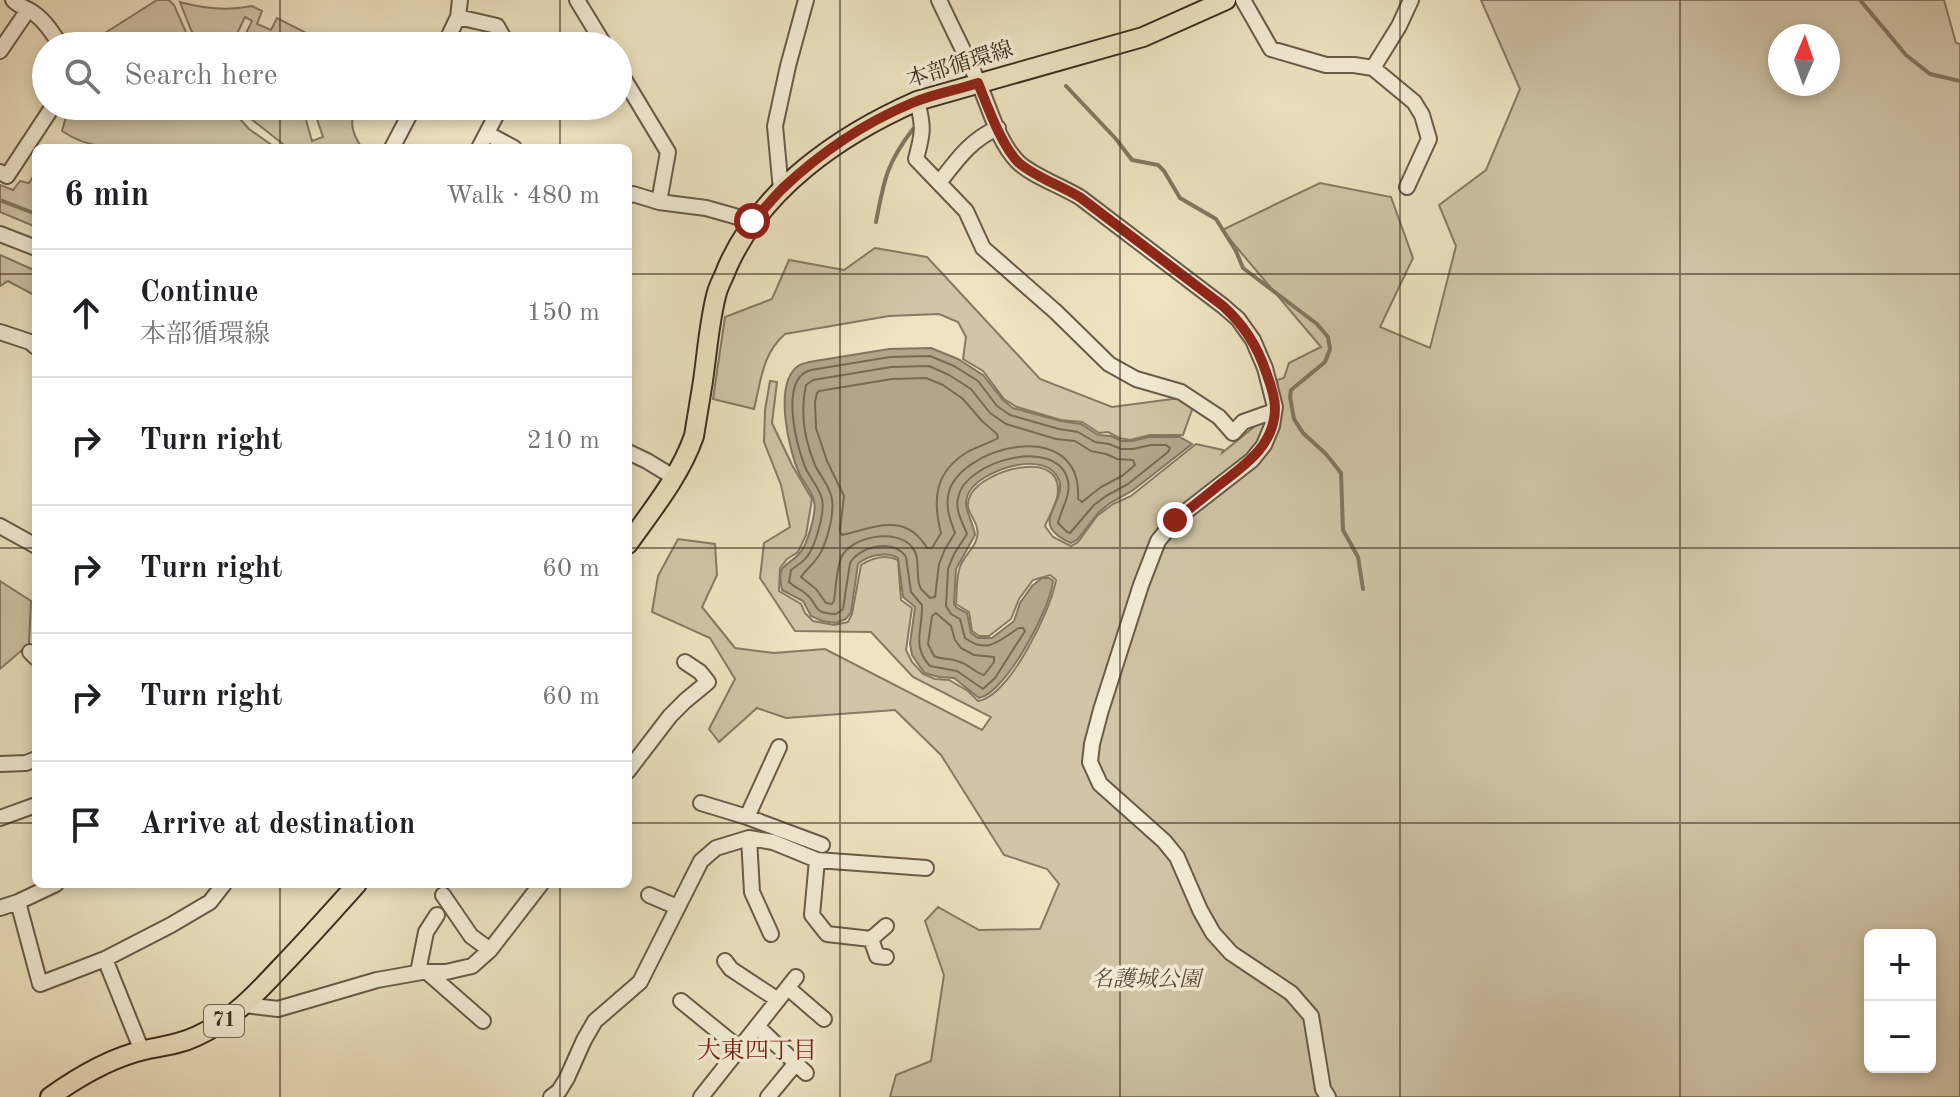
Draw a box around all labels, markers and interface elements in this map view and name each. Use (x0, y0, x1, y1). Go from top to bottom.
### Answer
north arrow (1768, 24, 1840, 96)
search box (32, 32, 632, 120)
street label: 本部循環線 (904, 36, 1016, 92)
icon: search (60, 54, 104, 98)
text: Search here (124, 61, 278, 91)
text: 6 min (64, 179, 149, 213)
text: Walk · 480 m (446, 183, 600, 209)
route start (734, 203, 770, 239)
text: Continue (140, 278, 259, 308)
icon: ahead (64, 291, 108, 335)
text: 150 m (527, 300, 600, 326)
text: 本部循環線 (140, 322, 270, 348)
icon: right (64, 419, 108, 463)
text: Turn right (140, 426, 282, 456)
text: 210 m (527, 428, 600, 454)
route end (1157, 502, 1193, 538)
icon: right (64, 547, 108, 591)
text: Turn right (140, 554, 282, 584)
text: 60 m (542, 556, 600, 582)
icon: right (64, 675, 108, 719)
text: Turn right (140, 682, 282, 712)
text: 60 m (542, 684, 600, 710)
icon: arrive (64, 803, 108, 847)
text: Arrive at destination (140, 810, 415, 840)
map controls (1864, 929, 1936, 1073)
button: + (1864, 929, 1936, 1001)
park label: 名護城公園 (1091, 967, 1204, 991)
button: − (1864, 1001, 1936, 1073)
road number: 71 (204, 1005, 244, 1037)
district label: 大東四丁目 (697, 1037, 817, 1064)

